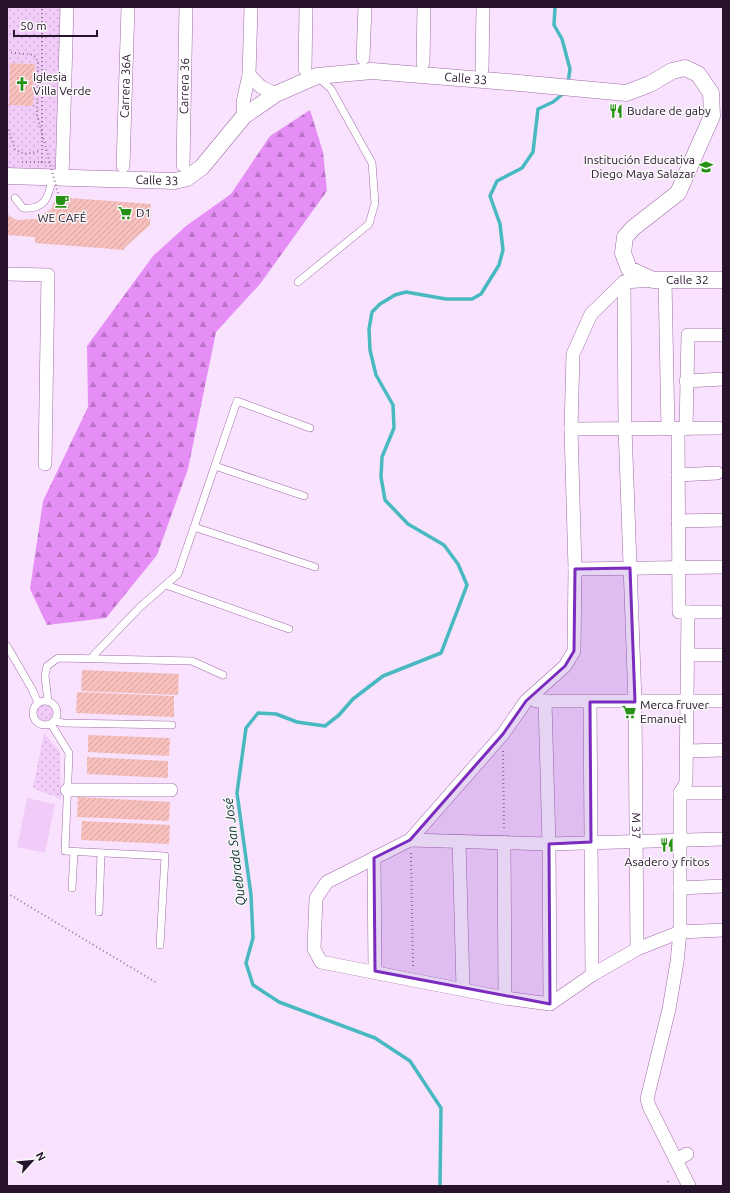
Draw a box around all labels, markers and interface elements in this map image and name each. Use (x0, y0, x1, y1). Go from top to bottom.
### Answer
scale bar (14, 12, 97, 38)
text: 50 m (20, 19, 47, 32)
street label: Carrera 36A (118, 54, 133, 118)
street label: Carrera 36 (177, 58, 191, 114)
place label: Iglesia Villa Verde (33, 70, 91, 97)
street label: Calle 33 (444, 70, 488, 86)
church icon: Iglesia Villa Verde (14, 76, 30, 92)
restaurant icon: Budare de gaby (608, 103, 624, 119)
place label: Budare de gaby (627, 104, 711, 117)
place label: Institución Educativa Diego Maya Salazar (584, 153, 695, 180)
school or university icon: Institución Educativa Diego Maya Salazar (698, 159, 714, 175)
street label: Calle 33 (135, 173, 179, 187)
cafe icon: WE CAFÉ (54, 193, 70, 209)
supermarket icon: D1 (117, 205, 133, 221)
place label: D1 (136, 206, 151, 219)
place label: WE CAFÉ (37, 211, 87, 224)
street label: Calle 32 (666, 273, 709, 286)
place label: Merca fruver Emanuel (640, 698, 709, 725)
supermarket icon: Merca fruver Emanuel (621, 704, 637, 720)
water label: Quebrada San José (220, 797, 249, 907)
street label: M 37 (630, 812, 643, 839)
restaurant icon: Asadero y fritos (659, 837, 675, 853)
place label: Asadero y fritos (625, 855, 709, 868)
north arrow (12, 1141, 52, 1181)
text: N (34, 1150, 48, 1163)

